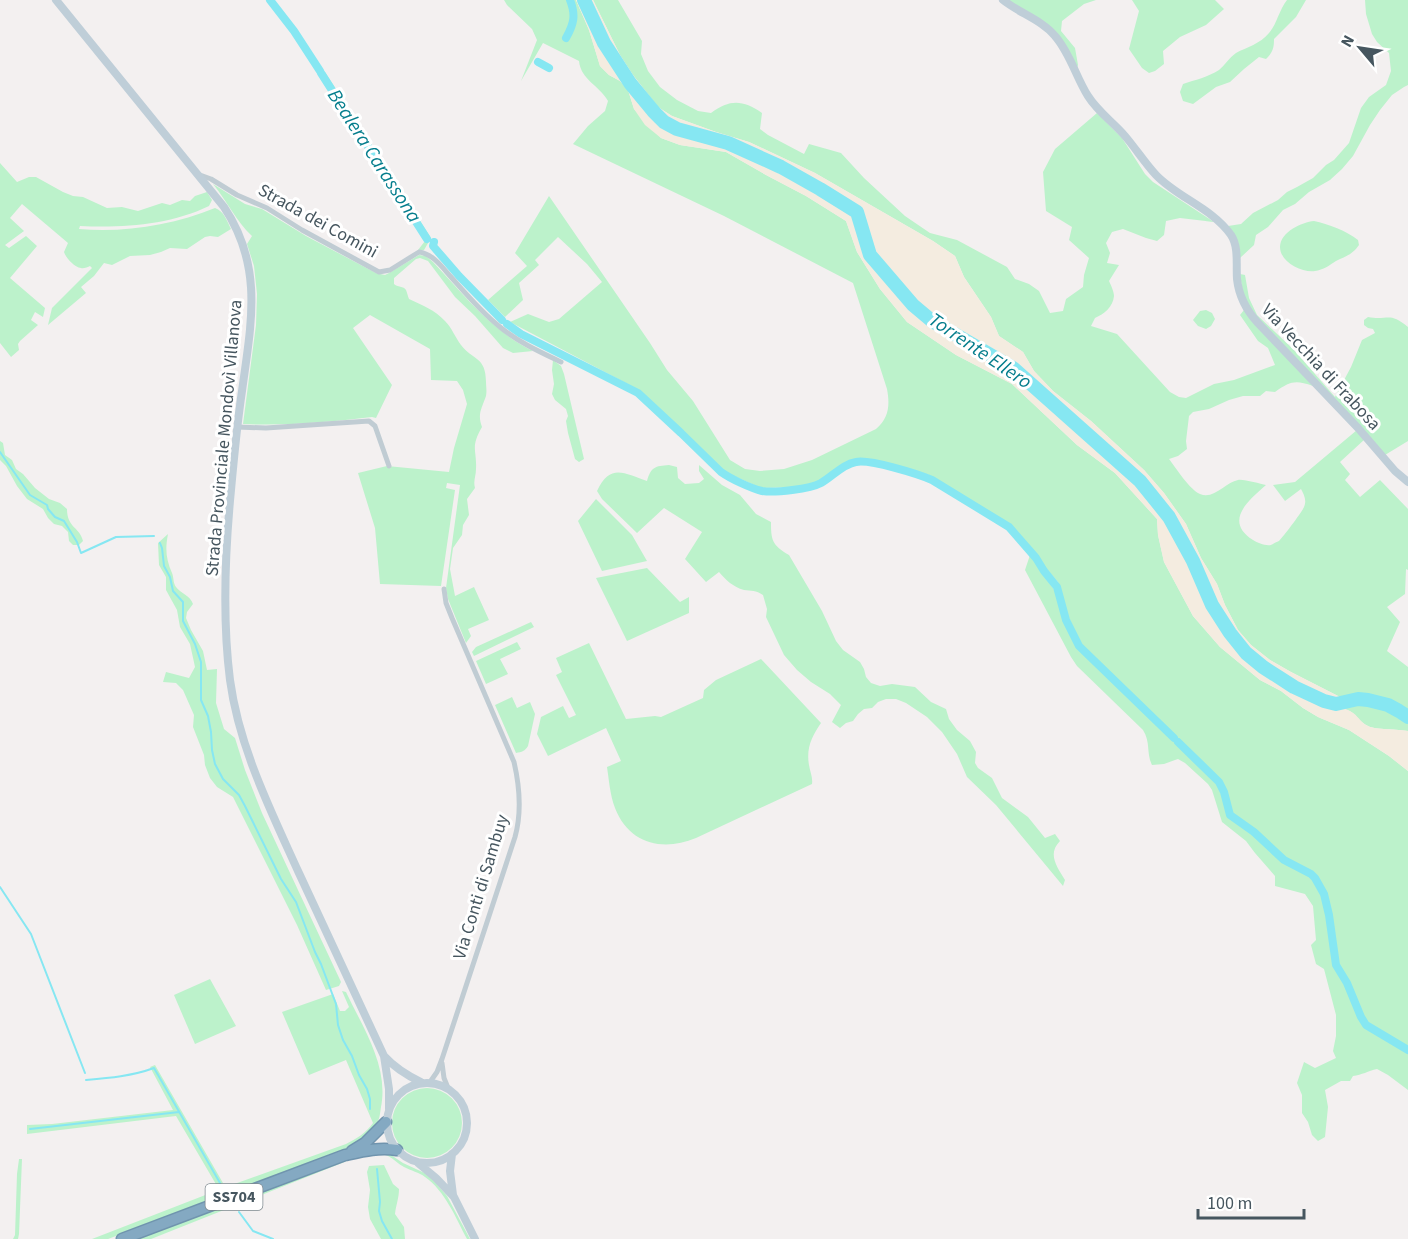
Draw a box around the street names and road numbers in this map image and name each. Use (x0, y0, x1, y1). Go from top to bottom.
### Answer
street label: Strada dei Comini (254, 178, 382, 264)
street label: Via Vecchia di Frabosa (1256, 298, 1386, 436)
street label: Strada Provinciale Mondovì Villanova (199, 299, 249, 577)
street label: Via Conti di Sambuy (447, 811, 515, 962)
road number: SS704 (206, 1184, 262, 1210)

